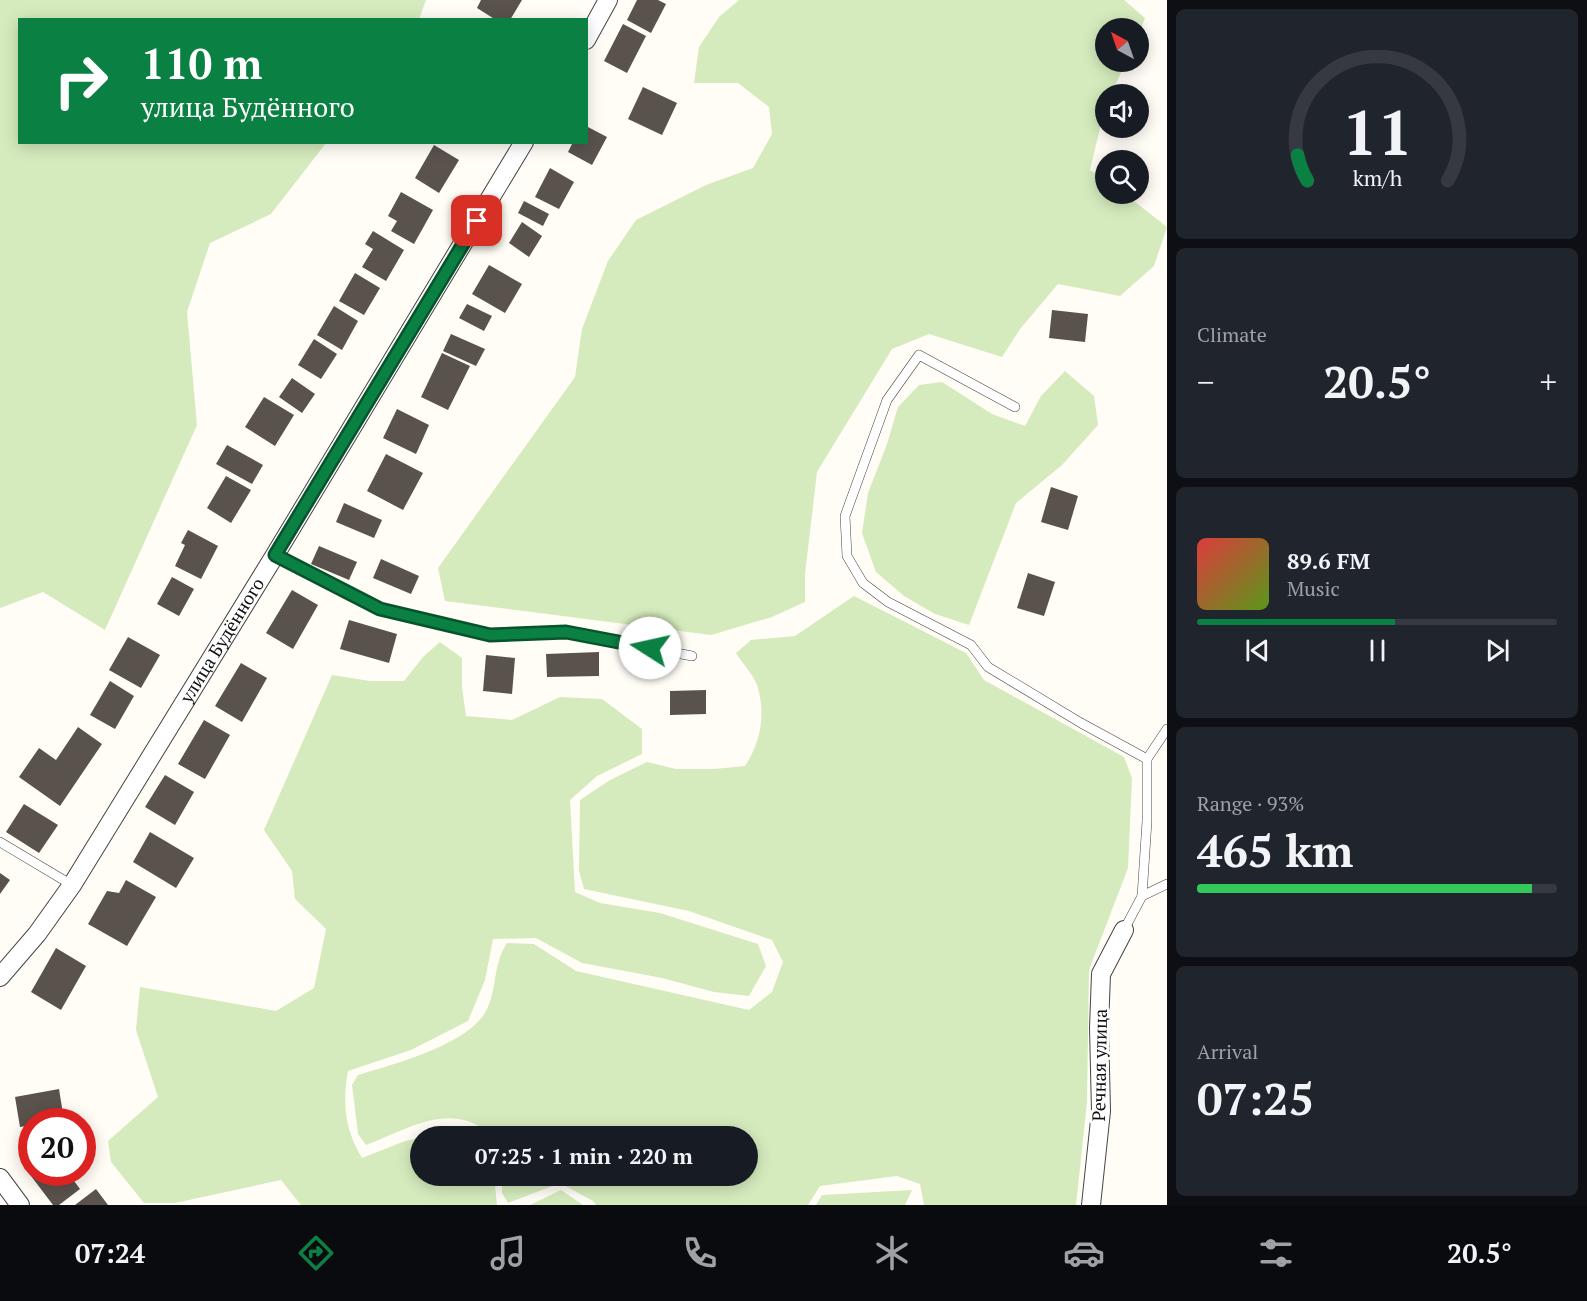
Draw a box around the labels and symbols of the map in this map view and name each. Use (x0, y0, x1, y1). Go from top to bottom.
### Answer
north arrow (1095, 18, 1149, 72)
pin (451, 195, 502, 246)
street label: улица Будённого (173, 573, 269, 708)
position arrow (618, 616, 682, 680)
street label: Речная улица (1086, 1008, 1112, 1121)
speed limit sign: 20 (18, 1108, 96, 1186)

